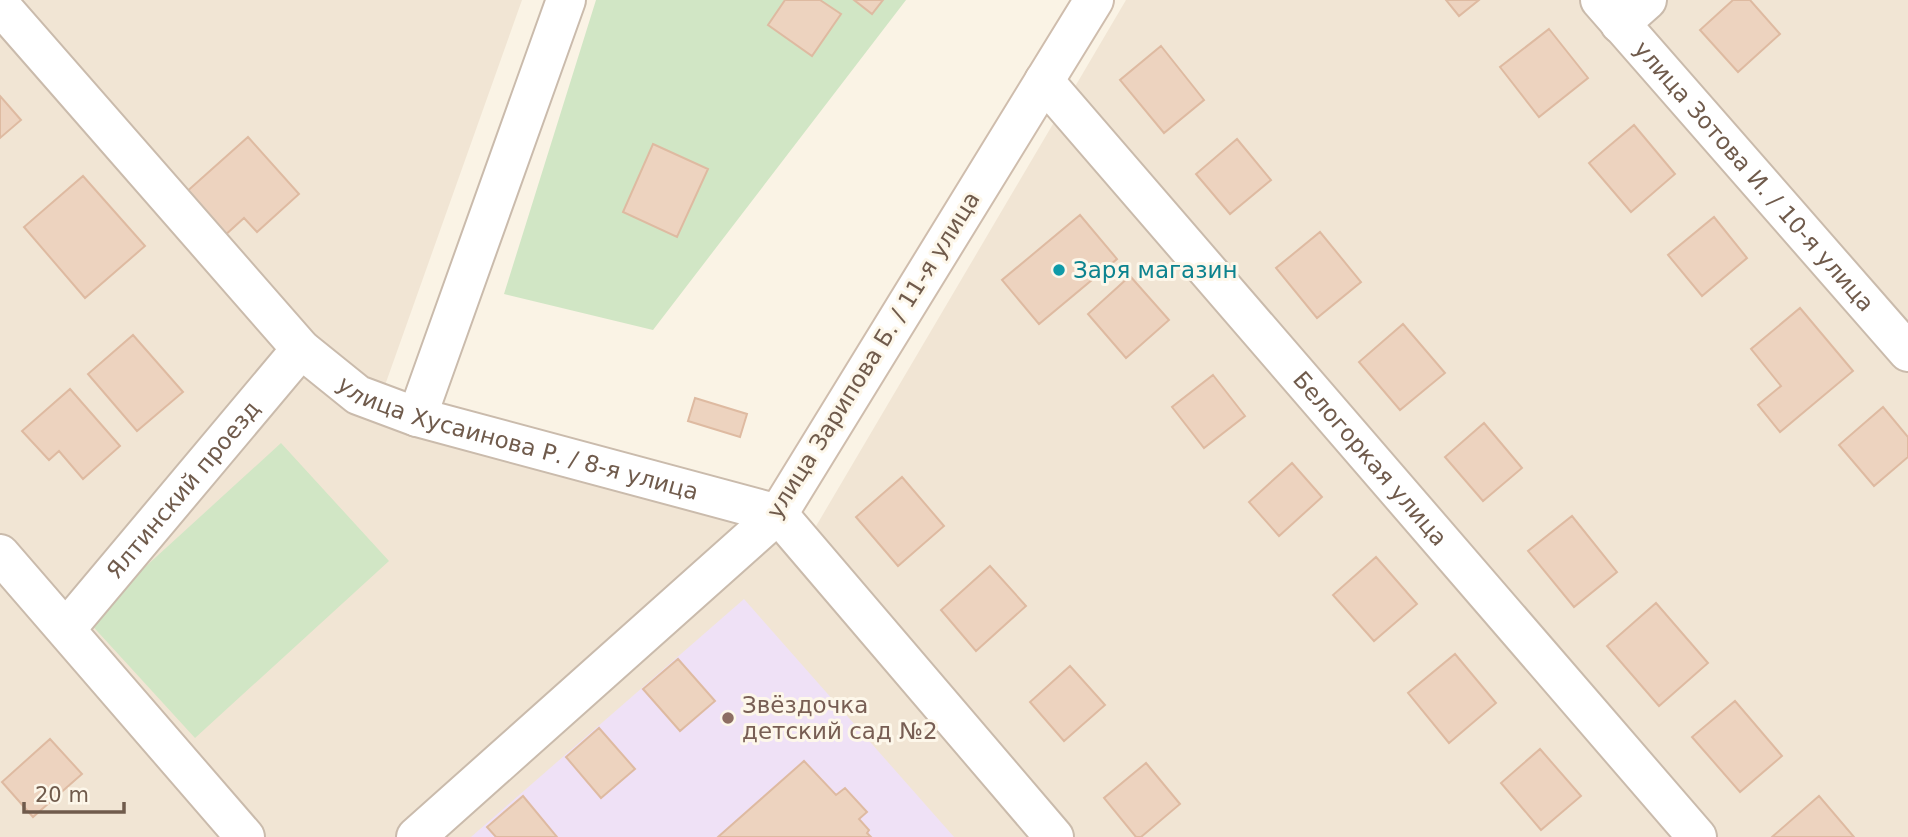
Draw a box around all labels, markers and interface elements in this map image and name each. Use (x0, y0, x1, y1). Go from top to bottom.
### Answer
street label: улица Зотова И. / 10-я улица (1629, 36, 1879, 316)
street label: улица Зарипова Б. / 11-я улица (761, 187, 985, 523)
place label: Заря магазин (1073, 257, 1237, 283)
marker: Заря магазин (1051, 262, 1067, 278)
street label: Белогоркая улица (1288, 366, 1452, 551)
street label: улица Хусаинова Р. / 8-я улица (332, 371, 701, 505)
street label: Ялтинский проезд (101, 395, 265, 584)
place label: Звёздочка детский сад №2 (742, 692, 938, 744)
marker: Звёздочка детский сад №2 (720, 710, 736, 726)
scale bar (24, 770, 124, 814)
text: 20 m (35, 783, 89, 807)

